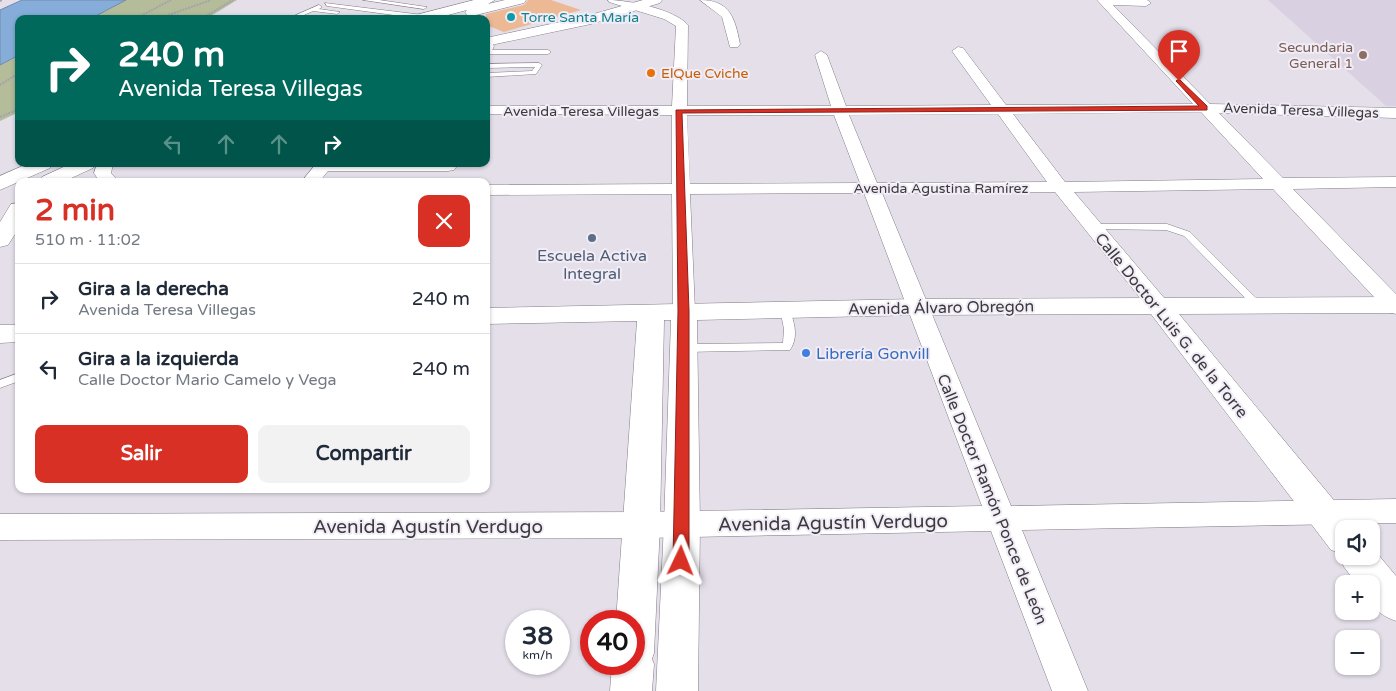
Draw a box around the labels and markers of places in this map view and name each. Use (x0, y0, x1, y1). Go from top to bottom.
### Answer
place label: Torre Santa María (521, 9, 639, 26)
marker: Torre Santa María (505, 11, 517, 23)
pin (1158, 30, 1200, 81)
place label: Secundaria General 1 (1279, 39, 1353, 72)
marker: Secundaria General 1 (1357, 49, 1369, 61)
place label: ElQue Cviche (661, 65, 749, 82)
marker: ElQue Cviche (645, 67, 657, 79)
marker: Escuela Activa Integral (586, 232, 598, 244)
place label: Escuela Activa Integral (537, 246, 647, 284)
place label: Librería Gonvill (816, 344, 929, 364)
marker: Librería Gonvill (800, 347, 812, 359)

